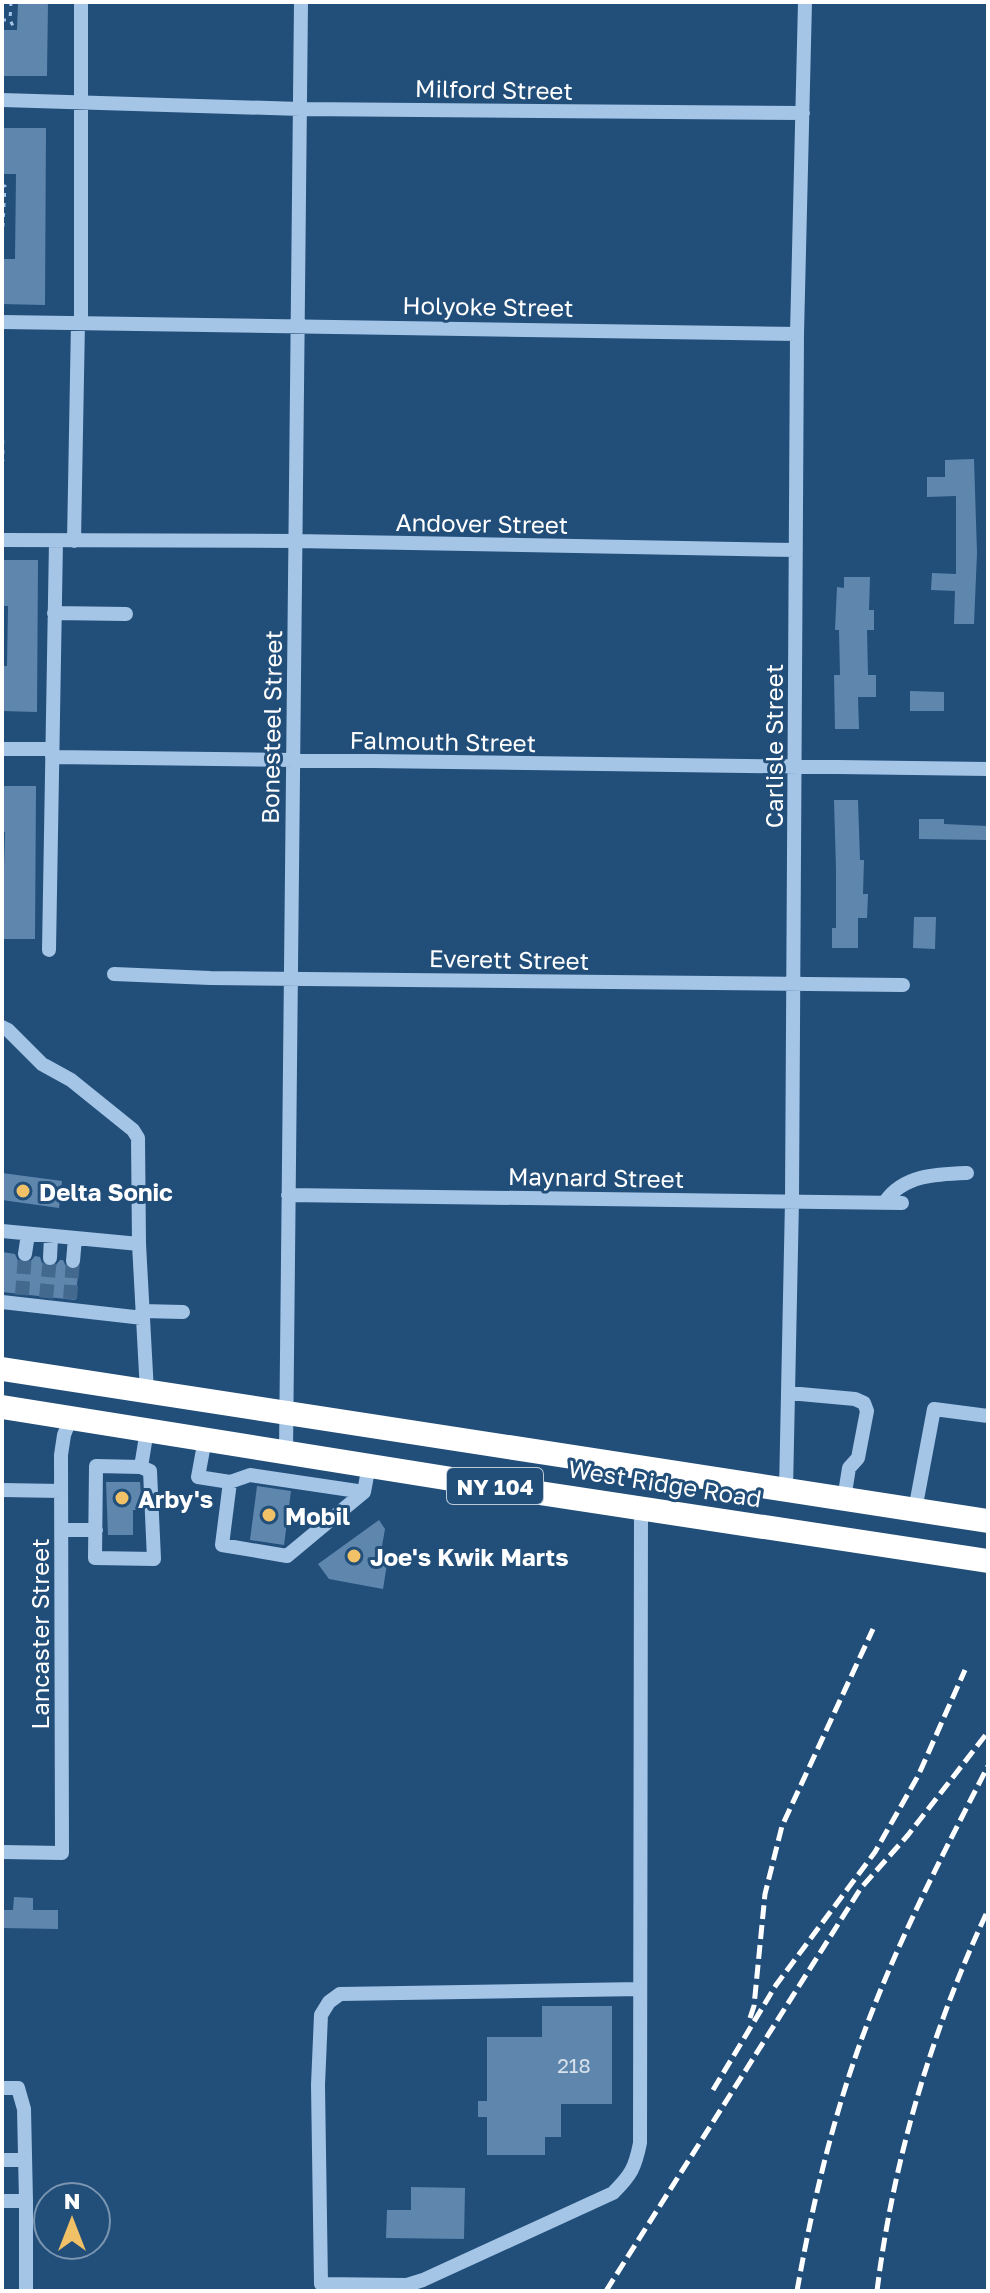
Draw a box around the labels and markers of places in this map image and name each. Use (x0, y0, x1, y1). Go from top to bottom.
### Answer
place label: Delta Sonic (39, 1177, 173, 1206)
marker: Delta Sonic (14, 1182, 32, 1200)
place label: Arby's (138, 1484, 213, 1513)
marker: Arby's (113, 1489, 131, 1507)
place label: Mobil (285, 1501, 350, 1530)
marker: Mobil (260, 1506, 278, 1524)
place label: Joe's Kwik Marts (370, 1542, 569, 1571)
marker: Joe's Kwik Marts (345, 1547, 363, 1565)

